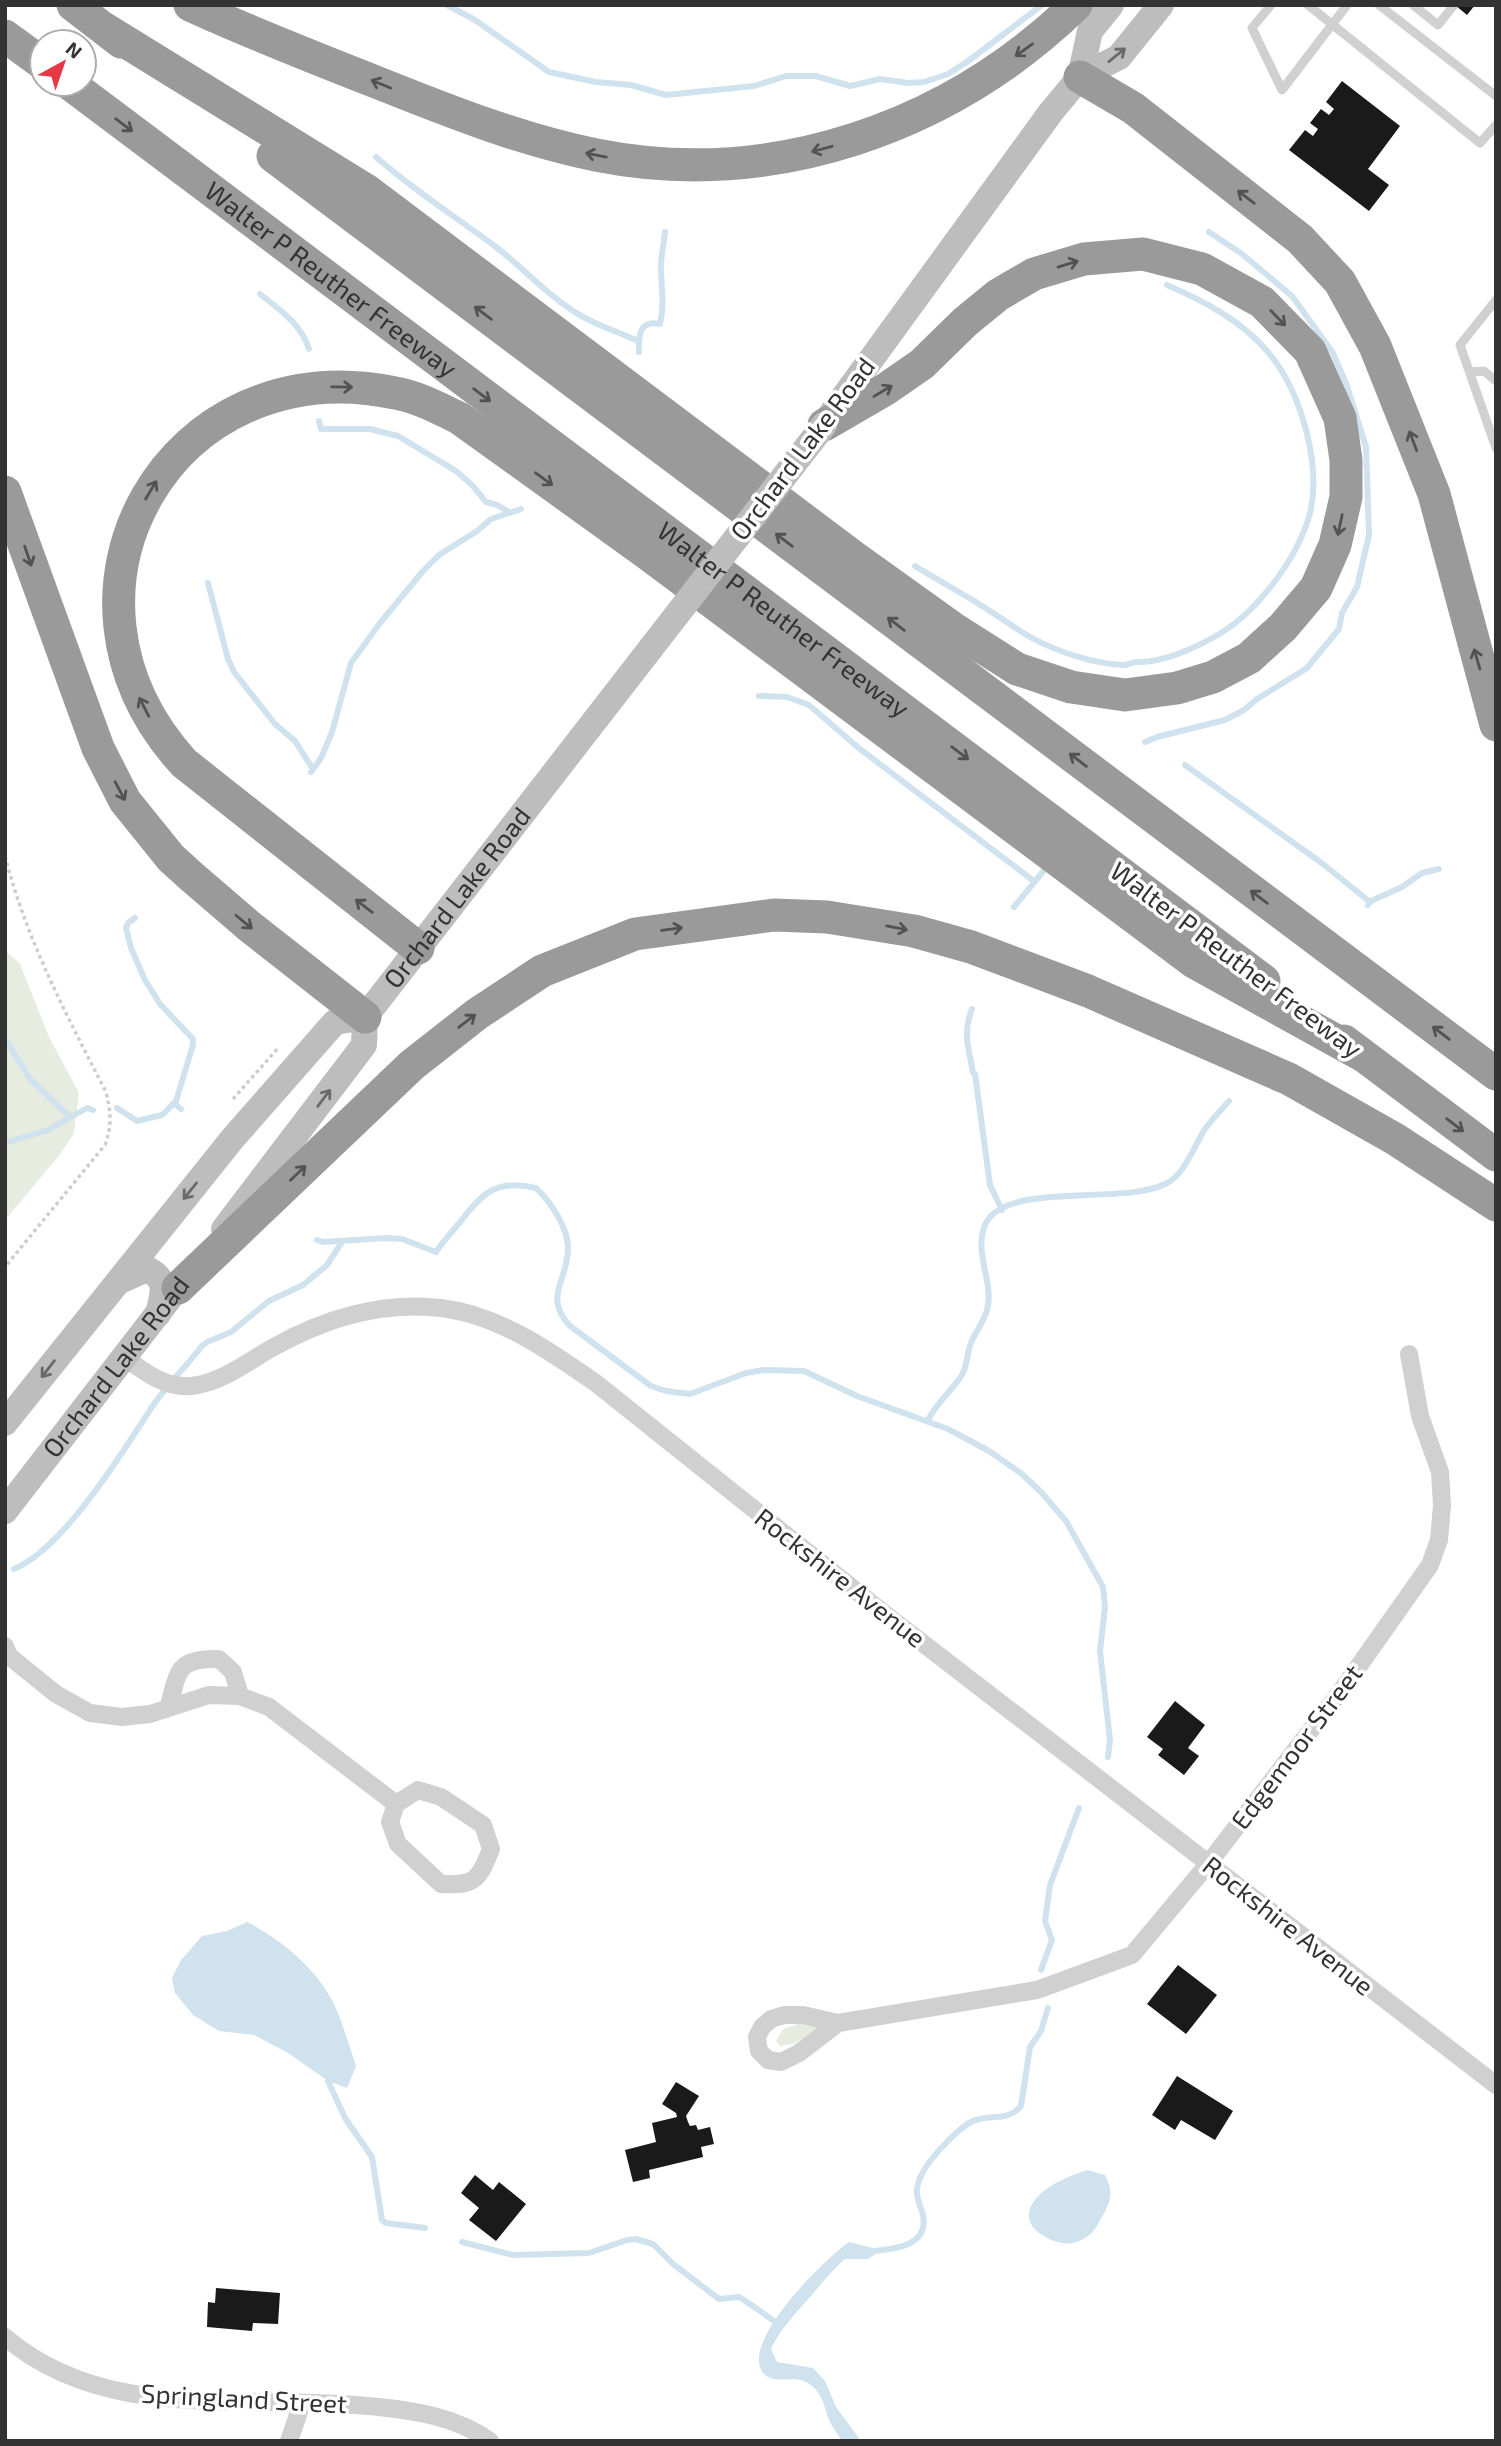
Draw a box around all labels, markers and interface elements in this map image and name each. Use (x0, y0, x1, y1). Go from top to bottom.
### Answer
north arrow (28, 28, 98, 98)
text: N (62, 36, 87, 63)
one-way arrow (1015, 42, 1034, 57)
one-way arrow (1108, 48, 1126, 64)
one-way arrow (370, 76, 392, 89)
one-way arrow (115, 117, 134, 132)
one-way arrow (811, 144, 833, 157)
one-way arrow (585, 147, 608, 161)
street label: Walter P Reuther Freeway (200, 174, 464, 383)
one-way arrow (1238, 189, 1256, 204)
one-way arrow (1057, 256, 1079, 269)
one-way arrow (474, 306, 493, 320)
one-way arrow (1269, 309, 1286, 326)
street label: Orchard Lake Road (723, 351, 881, 545)
one-way arrow (330, 380, 353, 394)
one-way arrow (872, 383, 892, 397)
one-way arrow (472, 387, 491, 402)
one-way arrow (1406, 431, 1419, 453)
one-way arrow (535, 471, 553, 486)
one-way arrow (144, 481, 158, 501)
one-way arrow (1332, 513, 1346, 536)
street label: Walter P Reuther Freeway (652, 514, 916, 723)
one-way arrow (775, 532, 794, 547)
one-way arrow (23, 545, 35, 567)
one-way arrow (887, 616, 905, 631)
one-way arrow (1470, 649, 1483, 671)
one-way arrow (137, 698, 151, 718)
one-way arrow (950, 746, 969, 760)
one-way arrow (1068, 753, 1087, 768)
one-way arrow (113, 780, 127, 800)
street label: Orchard Lake Road (376, 800, 536, 994)
street label: Walter P Reuther Freeway (1105, 854, 1369, 1064)
one-way arrow (1251, 889, 1269, 904)
one-way arrow (356, 898, 374, 913)
one-way arrow (235, 914, 253, 930)
one-way arrow (660, 922, 682, 935)
one-way arrow (885, 922, 908, 935)
one-way arrow (457, 1014, 475, 1029)
one-way arrow (1432, 1026, 1451, 1041)
one-way arrow (317, 1090, 332, 1108)
one-way arrow (1446, 1117, 1465, 1132)
one-way arrow (289, 1165, 306, 1182)
one-way arrow (182, 1182, 198, 1200)
street label: Orchard Lake Road (35, 1269, 195, 1463)
one-way arrow (41, 1359, 56, 1378)
street label: Rockshire Avenue (750, 1501, 932, 1653)
street label: Edgemoor Street (1224, 1658, 1368, 1835)
street label: Rockshire Avenue (1198, 1849, 1380, 2001)
street label: Springland Street (140, 2377, 348, 2418)

